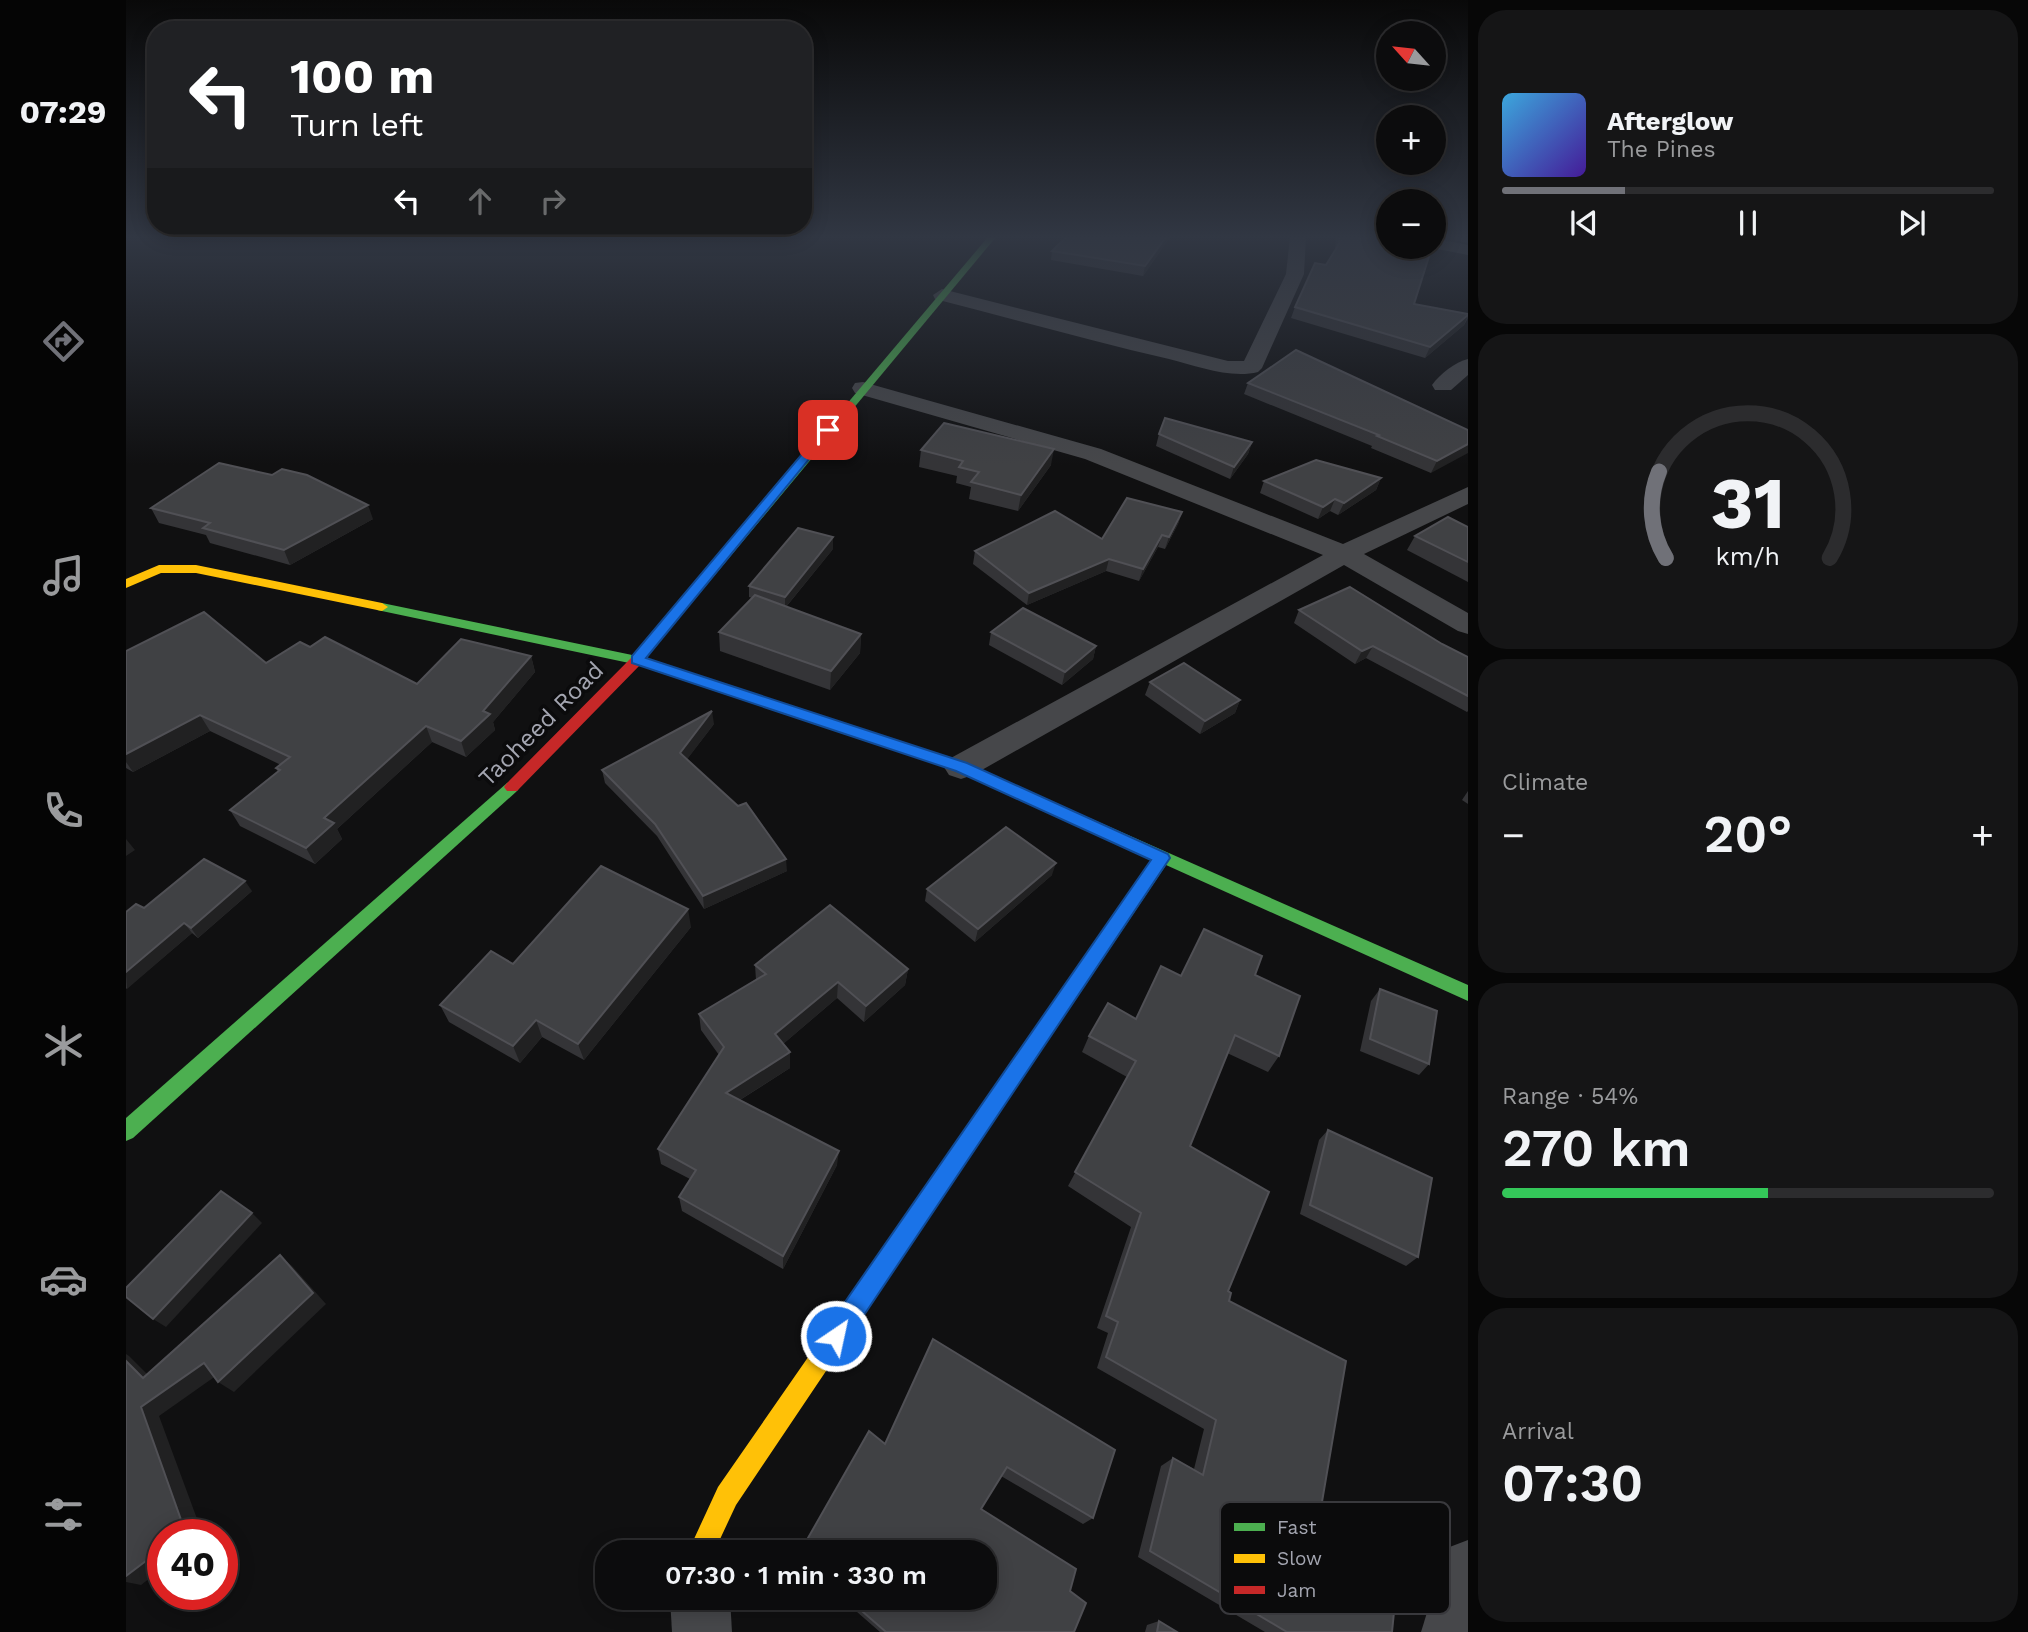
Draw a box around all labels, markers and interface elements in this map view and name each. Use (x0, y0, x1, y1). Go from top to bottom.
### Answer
north arrow (1376, 21, 1446, 91)
map controls (1376, 21, 1446, 259)
text: 100 m (290, 47, 434, 105)
icon: left (175, 49, 266, 140)
text: 07:29 (19, 93, 107, 131)
button: + (1376, 105, 1446, 175)
text: Turn left (290, 106, 423, 144)
text: Afterglow (1607, 106, 1733, 136)
text: The Pines (1607, 136, 1716, 163)
icon: left (388, 182, 426, 220)
icon: ahead (461, 182, 499, 220)
icon: right (534, 182, 572, 220)
button: − (1376, 189, 1446, 259)
icon: previous (1565, 204, 1603, 242)
icon: pause (1729, 204, 1767, 242)
icon: next (1893, 204, 1931, 242)
icon: directions (39, 317, 88, 366)
pin (798, 400, 858, 460)
icon: arrive (809, 411, 847, 449)
text: 31 (1711, 460, 1785, 546)
text: km/h (1716, 541, 1780, 570)
icon: music (39, 551, 88, 600)
street label: Taoheed Road (473, 656, 609, 792)
text: Climate (1502, 769, 1588, 796)
icon: phone (39, 786, 88, 835)
text: 20° (1704, 804, 1792, 865)
text: − (1502, 813, 1525, 857)
text: + (1971, 813, 1994, 857)
icon: climate (39, 1021, 88, 1070)
text: Range · 54% (1502, 1083, 1638, 1110)
text: 270 km (1502, 1118, 1691, 1179)
icon: car (39, 1255, 88, 1304)
position arrow (799, 1299, 873, 1373)
text: Arrival (1502, 1418, 1574, 1445)
text: 07:30 (1502, 1453, 1643, 1514)
icon: filters (39, 1490, 88, 1539)
legend (1220, 1502, 1450, 1614)
text: Fast (1277, 1516, 1316, 1539)
speed limit sign: 40 (147, 1519, 238, 1610)
text: Slow (1277, 1547, 1322, 1570)
text: 07:30 · 1 min · 330 m (665, 1560, 927, 1590)
text: Jam (1277, 1579, 1316, 1602)

